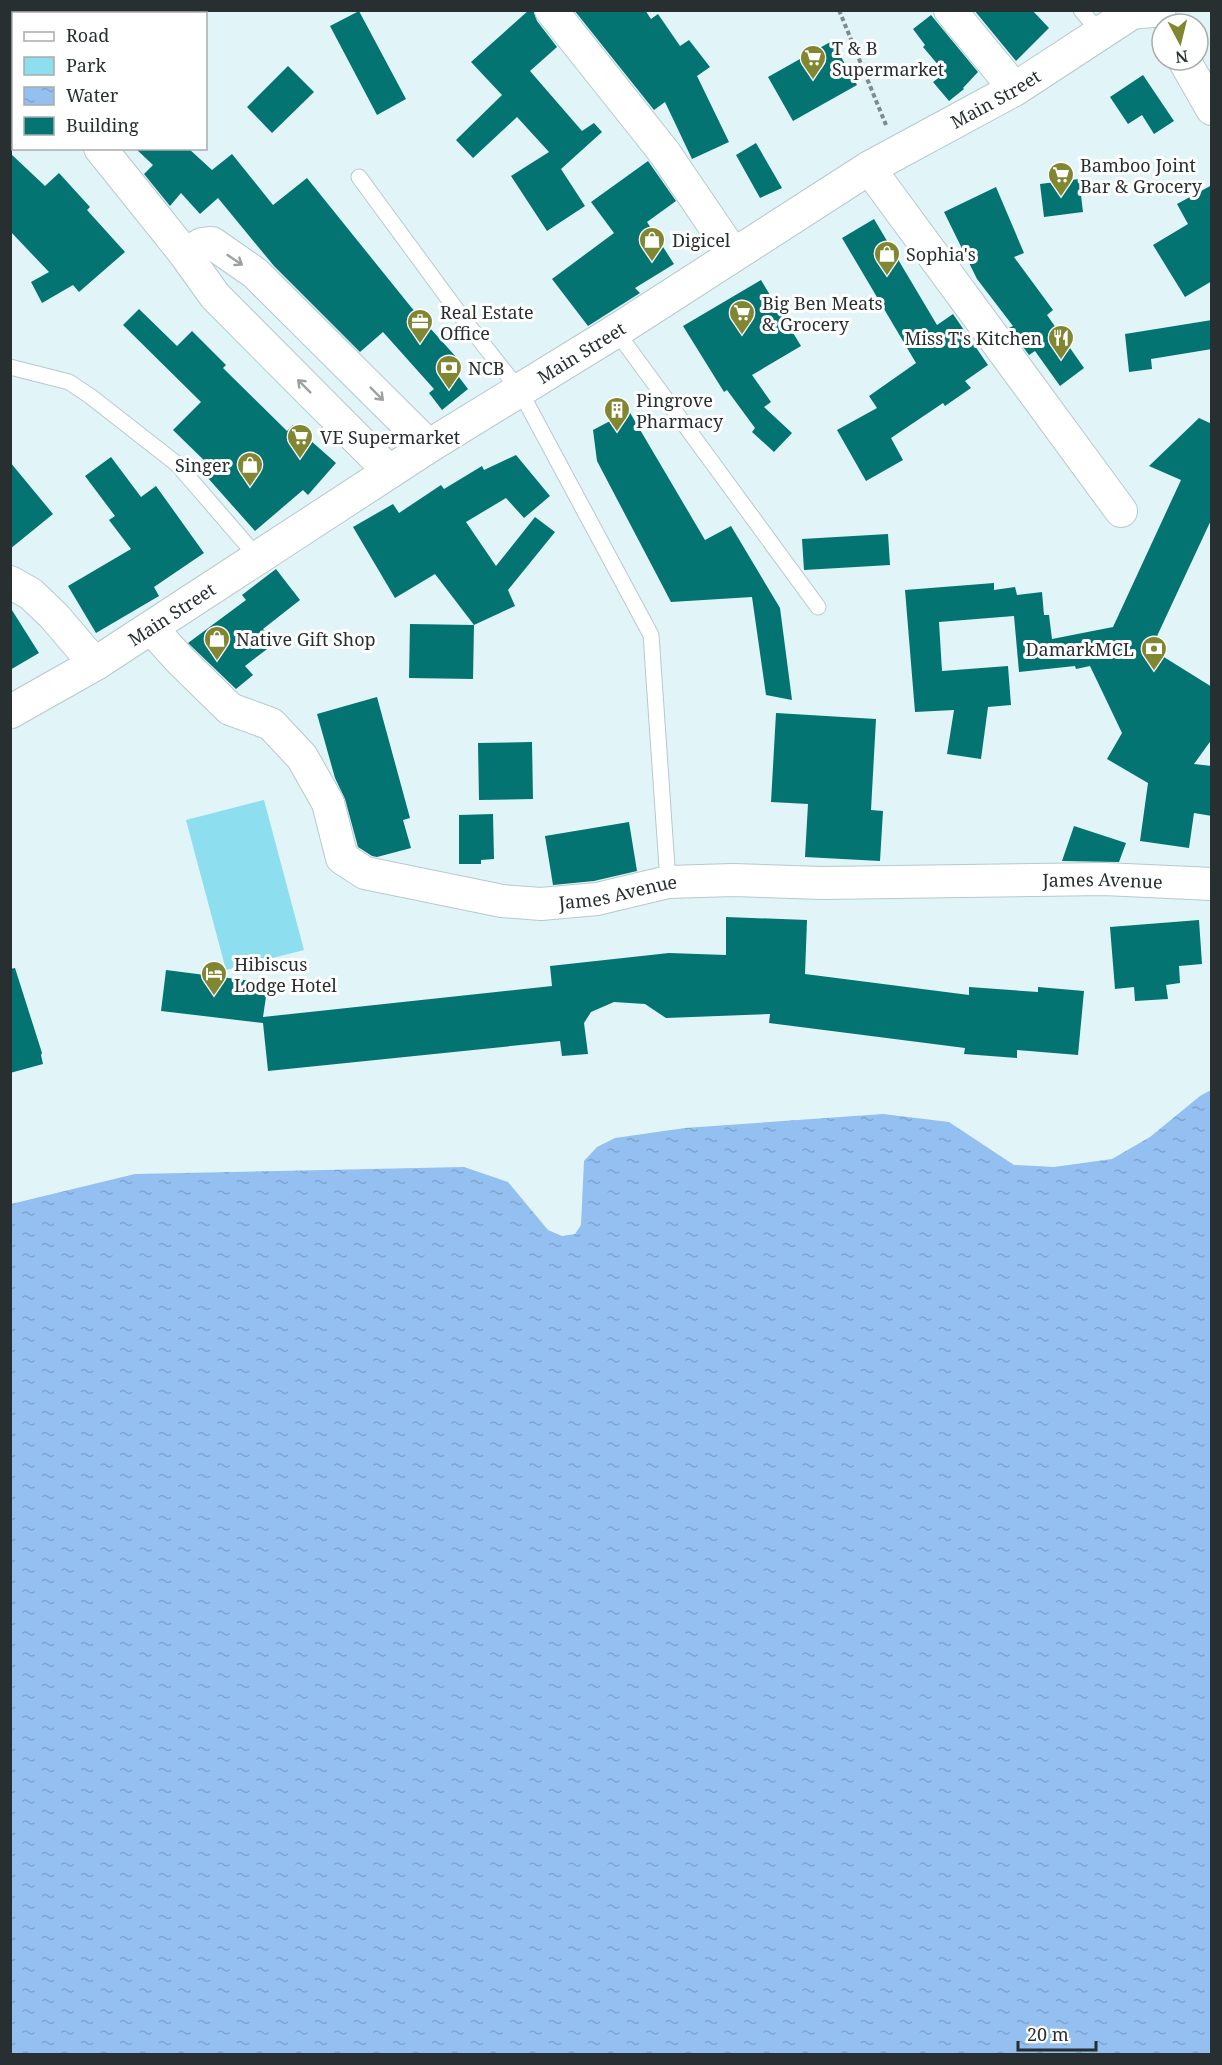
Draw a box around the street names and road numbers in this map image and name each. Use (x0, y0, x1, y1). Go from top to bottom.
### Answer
street label: Main Street (946, 64, 1045, 134)
street label: Main Street (532, 316, 630, 389)
street label: Main Street (123, 577, 220, 651)
street label: James Avenue (1041, 867, 1163, 894)
street label: James Avenue (557, 870, 677, 914)

